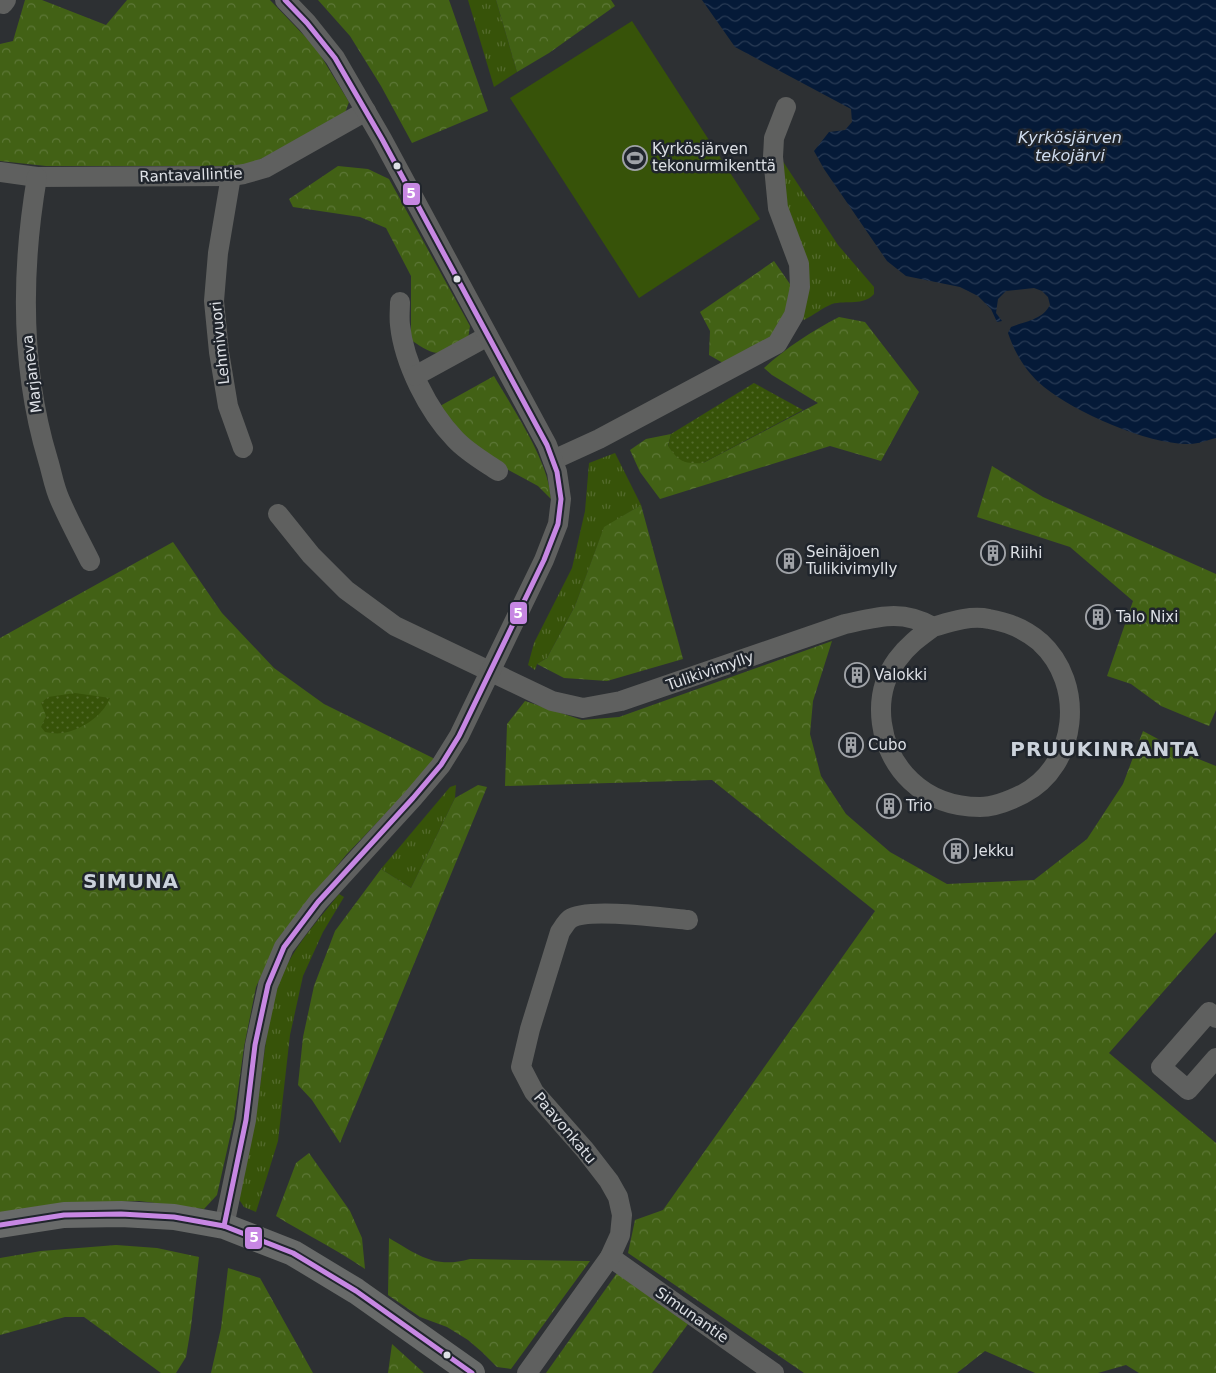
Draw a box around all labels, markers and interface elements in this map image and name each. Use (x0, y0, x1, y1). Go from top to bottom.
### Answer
water label: Kyrkösjärven tekojärvi (1018, 128, 1122, 165)
place label: Kyrkösjärven tekonurmikenttä (652, 140, 776, 175)
sports icon: Kyrkösjärven tekonurmikenttä (622, 145, 648, 171)
unlabelled marker (392, 161, 402, 171)
street label: Rantavallintie (139, 164, 243, 186)
line badge: 5 (402, 182, 421, 206)
text: 5 (406, 185, 416, 201)
unlabelled marker (452, 274, 462, 284)
street label: Lehmivuori (207, 301, 233, 385)
street label: Marjaneva (18, 334, 46, 414)
building icon: Riihi (980, 540, 1006, 566)
place label: Seinäjoen Tulikivimylly (805, 543, 897, 578)
place label: Riihi (1010, 544, 1042, 562)
building icon: Seinäjoen Tulikivimylly (776, 548, 802, 574)
line badge: 5 (509, 601, 528, 625)
building icon: Talo Nixi (1085, 604, 1111, 630)
text: 5 (513, 605, 523, 621)
place label: Talo Nixi (1115, 608, 1178, 626)
street label: Tulikivimylly (663, 648, 756, 695)
building icon: Valokki (844, 662, 870, 688)
place label: Valokki (874, 666, 927, 684)
building icon: Cubo (838, 732, 864, 758)
place label: Cubo (868, 736, 907, 754)
district label: PRUUKINRANTA (1010, 737, 1200, 761)
building icon: Trio (876, 793, 902, 819)
place label: Trio (905, 797, 932, 815)
building icon: Jekku (943, 838, 969, 864)
place label: Jekku (973, 842, 1014, 860)
district label: SIMUNA (83, 869, 179, 893)
street label: Paavonkatu (530, 1089, 600, 1167)
line badge: 5 (244, 1226, 263, 1250)
text: 5 (249, 1229, 259, 1245)
street label: Simunantie (652, 1283, 732, 1347)
unlabelled marker (442, 1350, 452, 1360)

